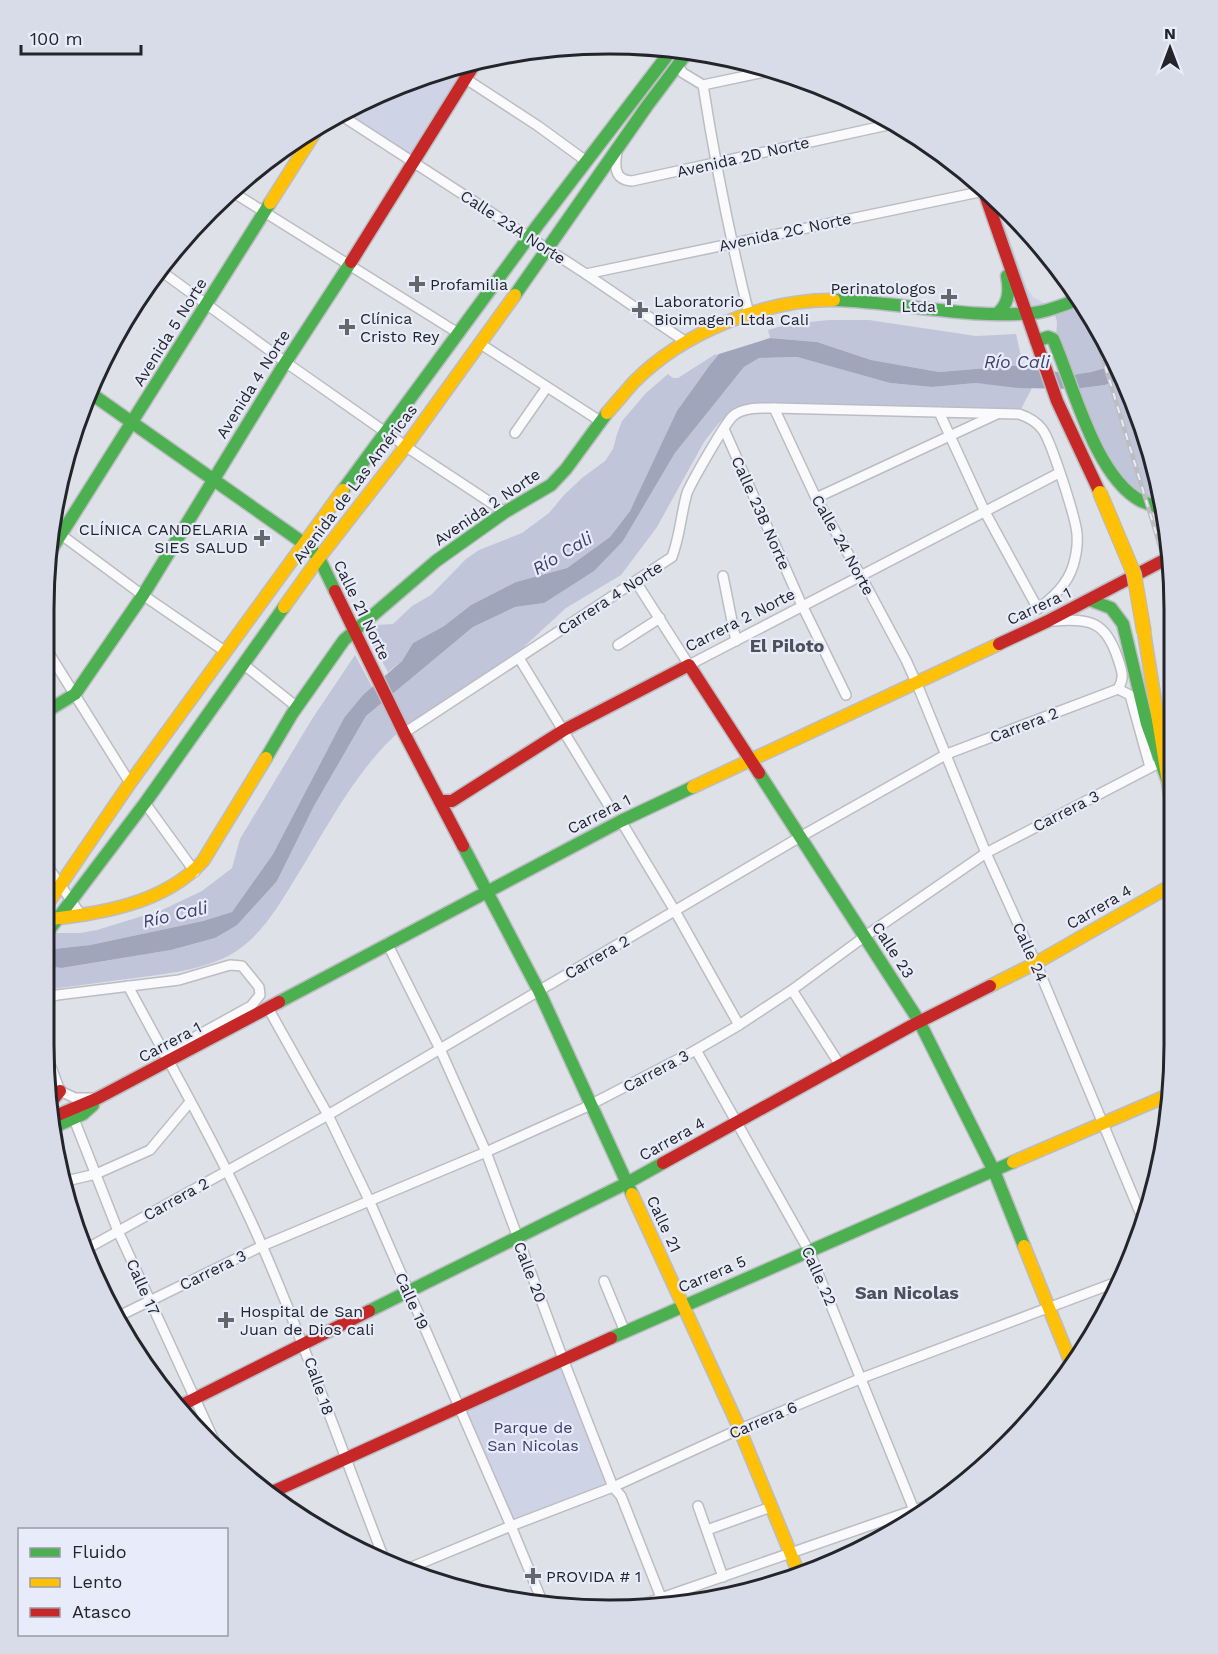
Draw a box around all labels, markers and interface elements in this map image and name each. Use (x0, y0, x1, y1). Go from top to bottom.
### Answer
scale bar (21, 18, 141, 56)
north arrow (1140, 18, 1200, 78)
text: N (1164, 24, 1176, 43)
text: 100 m (30, 28, 83, 49)
street label: Avenida 2D Norte (675, 133, 811, 181)
street label: Calle 23A Norte (457, 186, 569, 268)
street label: Avenida 2C Norte (717, 209, 853, 255)
street label: Avenida 5 Norte (129, 274, 211, 390)
marker: Profamilia (408, 275, 426, 293)
place label: Profamilia (430, 275, 508, 294)
place label: Perinatologos Ltda (830, 279, 936, 316)
marker: Perinatologos Ltda (940, 288, 958, 306)
place label: Laboratorio Bioimagen Ltda Cali (654, 292, 809, 329)
marker: Laboratorio Bioimagen Ltda Cali (631, 301, 649, 319)
place label: Clínica Cristo Rey (360, 309, 440, 346)
marker: Clínica Cristo Rey (338, 318, 356, 336)
street label: Avenida 4 Norte (212, 326, 294, 442)
water label: Río Cali (984, 351, 1051, 372)
street label: Avenida de Las Américas (289, 400, 421, 568)
street label: Calle 23B Norte (727, 453, 795, 573)
street label: Avenida 2 Norte (430, 464, 544, 550)
street label: Calle 24 Norte (808, 492, 878, 598)
place label: CLÍNICA CANDELARIA SIES SALUD (79, 520, 248, 557)
water label: Río Cali (528, 526, 597, 579)
marker: CLÍNICA CANDELARIA SIES SALUD (253, 529, 271, 547)
street label: Calle 21 Norte (330, 557, 394, 663)
street label: Carrera 4 Norte (554, 557, 666, 639)
street label: Carrera 1 (1004, 583, 1074, 629)
street label: Carrera 2 Norte (682, 584, 798, 656)
district label: El Piloto (750, 635, 825, 656)
street label: Carrera 2 (987, 703, 1061, 747)
street label: Carrera 3 (1030, 786, 1102, 836)
street label: Carrera 1 (564, 790, 634, 838)
street label: Carrera 4 (1063, 881, 1135, 933)
water label: Río Cali (140, 896, 211, 932)
street label: Calle 23 (868, 918, 918, 982)
street label: Calle 24 (1008, 919, 1052, 985)
street label: Carrera 2 (561, 931, 633, 983)
street label: Carrera 1 (135, 1018, 205, 1066)
street label: Carrera 3 (620, 1046, 692, 1096)
street label: Carrera 4 (636, 1113, 708, 1165)
street label: Carrera 2 (140, 1173, 212, 1225)
street label: Calle 21 (643, 1193, 685, 1255)
street label: Calle 20 (510, 1239, 550, 1305)
street label: Calle 22 (797, 1243, 841, 1309)
street label: Carrera 3 (177, 1246, 249, 1294)
street label: Carrera 5 (675, 1251, 749, 1297)
street label: Calle 17 (122, 1256, 164, 1318)
street label: Calle 19 (391, 1270, 433, 1332)
district label: San Nicolas (855, 1282, 959, 1303)
place label: Hospital de San Juan de Dios cali (240, 1302, 374, 1339)
marker: Hospital de San Juan de Dios cali (217, 1311, 235, 1329)
street label: Calle 18 (300, 1354, 338, 1418)
street label: Carrera 6 (726, 1397, 800, 1443)
park label: Parque de San Nicolas (487, 1418, 579, 1455)
legend (18, 1528, 228, 1636)
text: Fluido (72, 1541, 126, 1562)
marker: PROVIDA # 1 (524, 1567, 542, 1585)
place label: PROVIDA # 1 (546, 1567, 641, 1586)
text: Lento (72, 1571, 122, 1592)
text: Atasco (72, 1601, 131, 1622)

